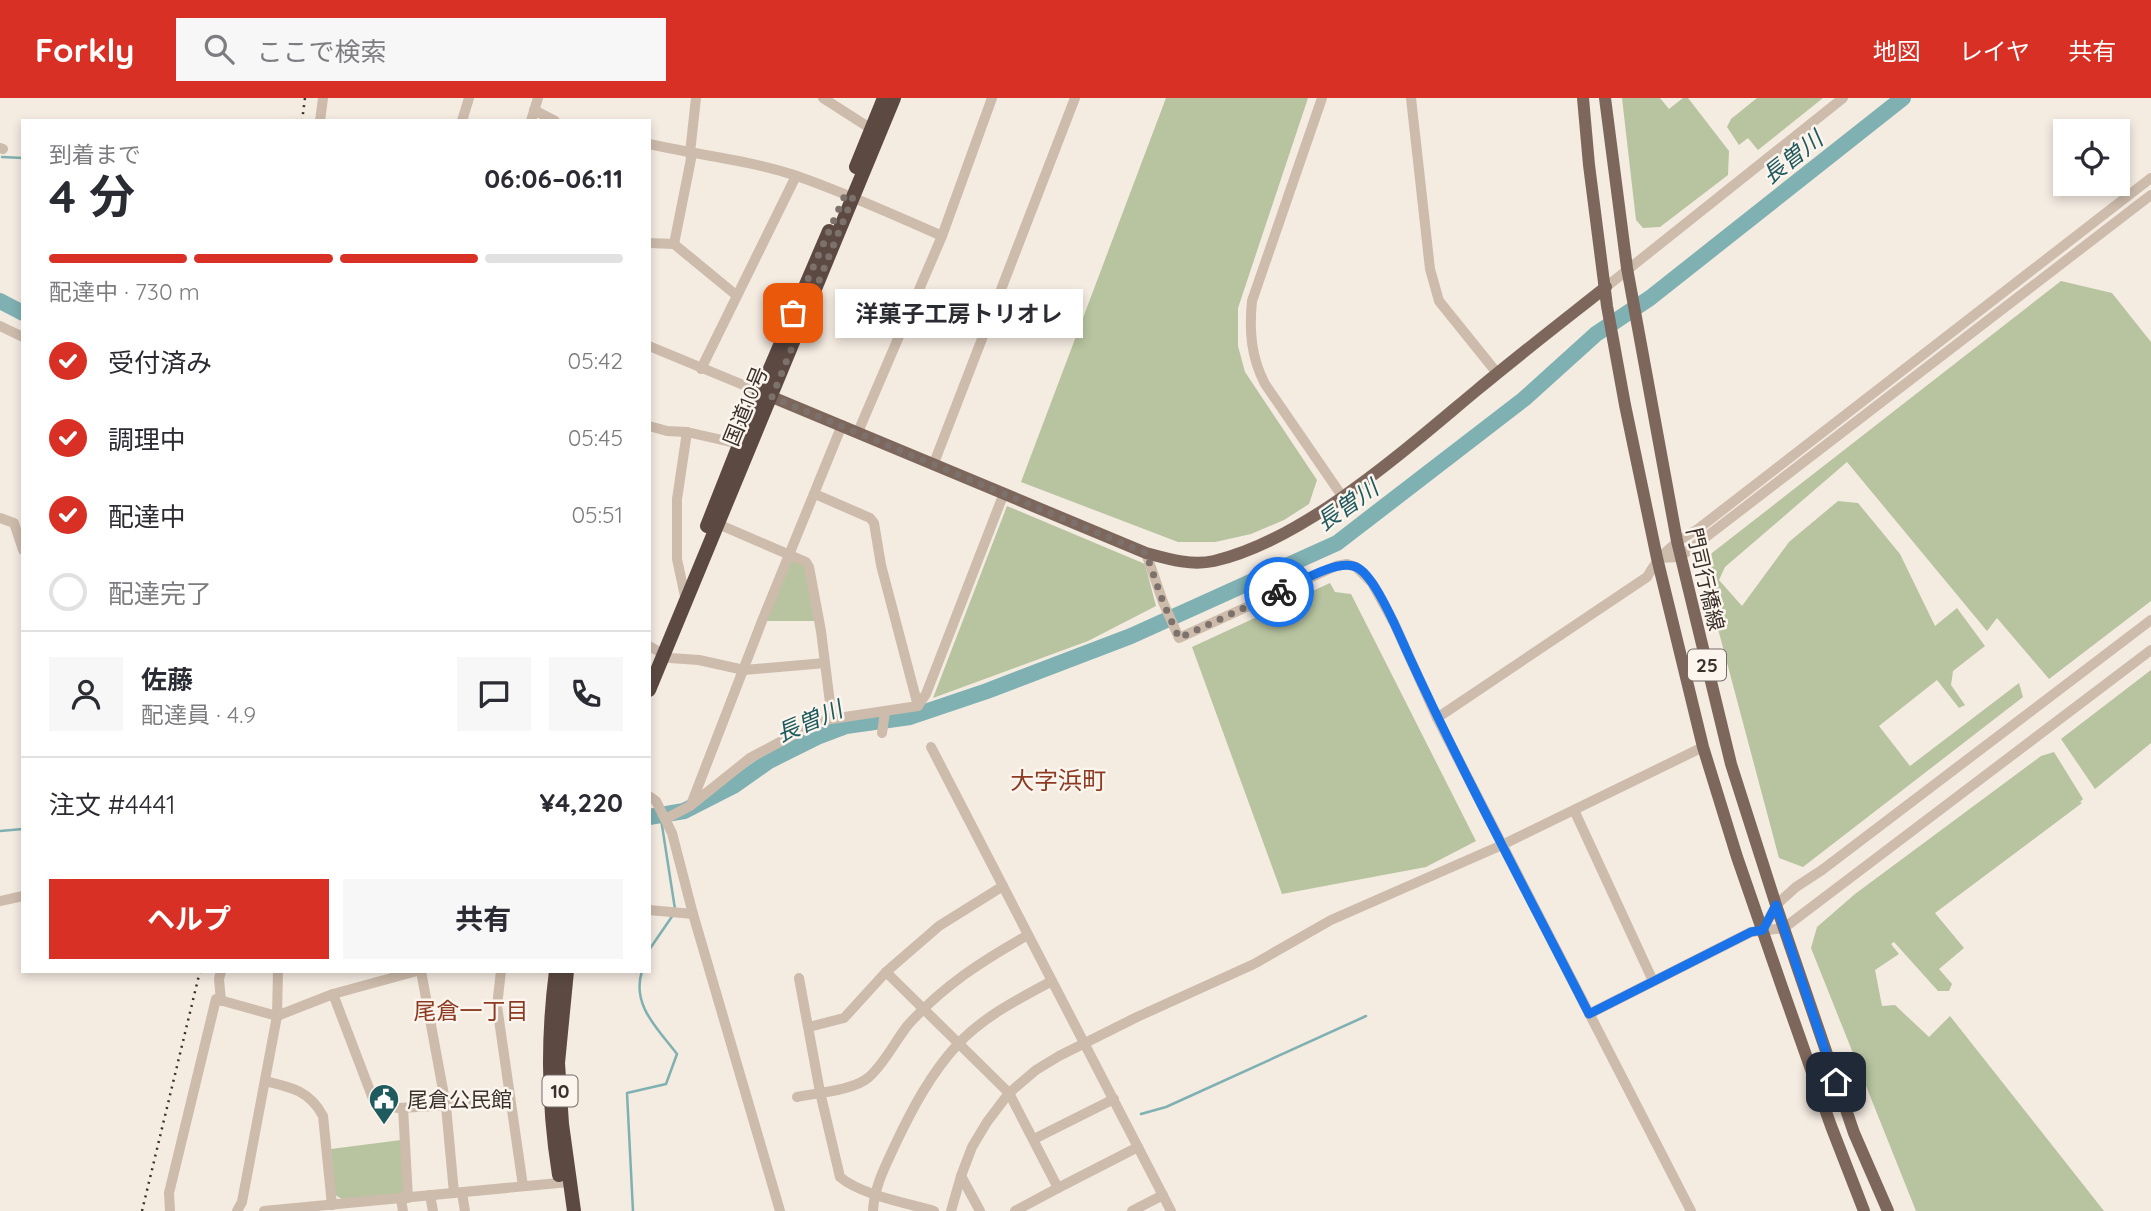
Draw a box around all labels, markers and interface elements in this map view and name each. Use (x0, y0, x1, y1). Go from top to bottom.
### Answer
search box (176, 18, 666, 81)
text: Forkly (35, 29, 134, 70)
icon: search (200, 30, 238, 68)
text: ここで検索 (256, 35, 386, 68)
text: 地図 (1873, 36, 1921, 66)
text: レイヤ (1959, 36, 2030, 66)
text: 共有 (2068, 36, 2116, 66)
map controls (2053, 119, 2130, 196)
button: locate (2053, 119, 2130, 196)
water label: 長曽川 (1756, 122, 1830, 190)
text: 到着まで (49, 140, 141, 169)
text: 06:06–06:11 (484, 162, 623, 195)
text: 4 分 (49, 167, 135, 225)
text: 配達中 · 730 m (49, 277, 200, 306)
pin (763, 283, 823, 343)
callout: 洋菓子工房トリオレ (835, 288, 1084, 338)
icon: bag (774, 294, 812, 332)
text: 洋菓子工房トリオレ (856, 299, 1063, 328)
icon: check (49, 342, 87, 380)
text: 受付済み (108, 346, 212, 379)
text: 05:42 (568, 346, 623, 375)
street label: 国道10号 (717, 363, 773, 449)
icon: check (49, 419, 87, 457)
text: 調理中 (108, 423, 186, 456)
text: 05:45 (568, 423, 623, 452)
water label: 長曽川 (1310, 472, 1386, 537)
icon: check (49, 496, 87, 534)
text: 配達中 (108, 500, 186, 533)
text: 05:51 (571, 500, 623, 529)
street label: 門司行橋線 (1682, 525, 1730, 633)
courier (1244, 557, 1314, 627)
icon: bike (1260, 573, 1298, 611)
text: 配達完了 (108, 577, 212, 610)
road number: 25 (1688, 650, 1726, 680)
button: person (49, 657, 123, 731)
button: chat (457, 657, 531, 731)
button: phone (549, 657, 623, 731)
text: 佐藤 (141, 663, 193, 696)
water label: 長曽川 (772, 693, 849, 748)
text: 配達員 · 4.9 (141, 700, 256, 729)
district label: 大字浜町 (1010, 765, 1106, 795)
text: ¥4,220 (540, 786, 623, 819)
text: 注文 #4441 (49, 788, 176, 821)
button: ヘルプ (49, 879, 329, 959)
button: 共有 (343, 879, 623, 959)
district label: 尾倉一丁目 (414, 996, 529, 1025)
pin (1806, 1052, 1866, 1112)
icon: home (1817, 1063, 1855, 1101)
road number: 10 (542, 1076, 578, 1107)
public building icon: 尾倉公民館 (367, 1082, 401, 1126)
place label: 尾倉公民館 (407, 1086, 512, 1112)

